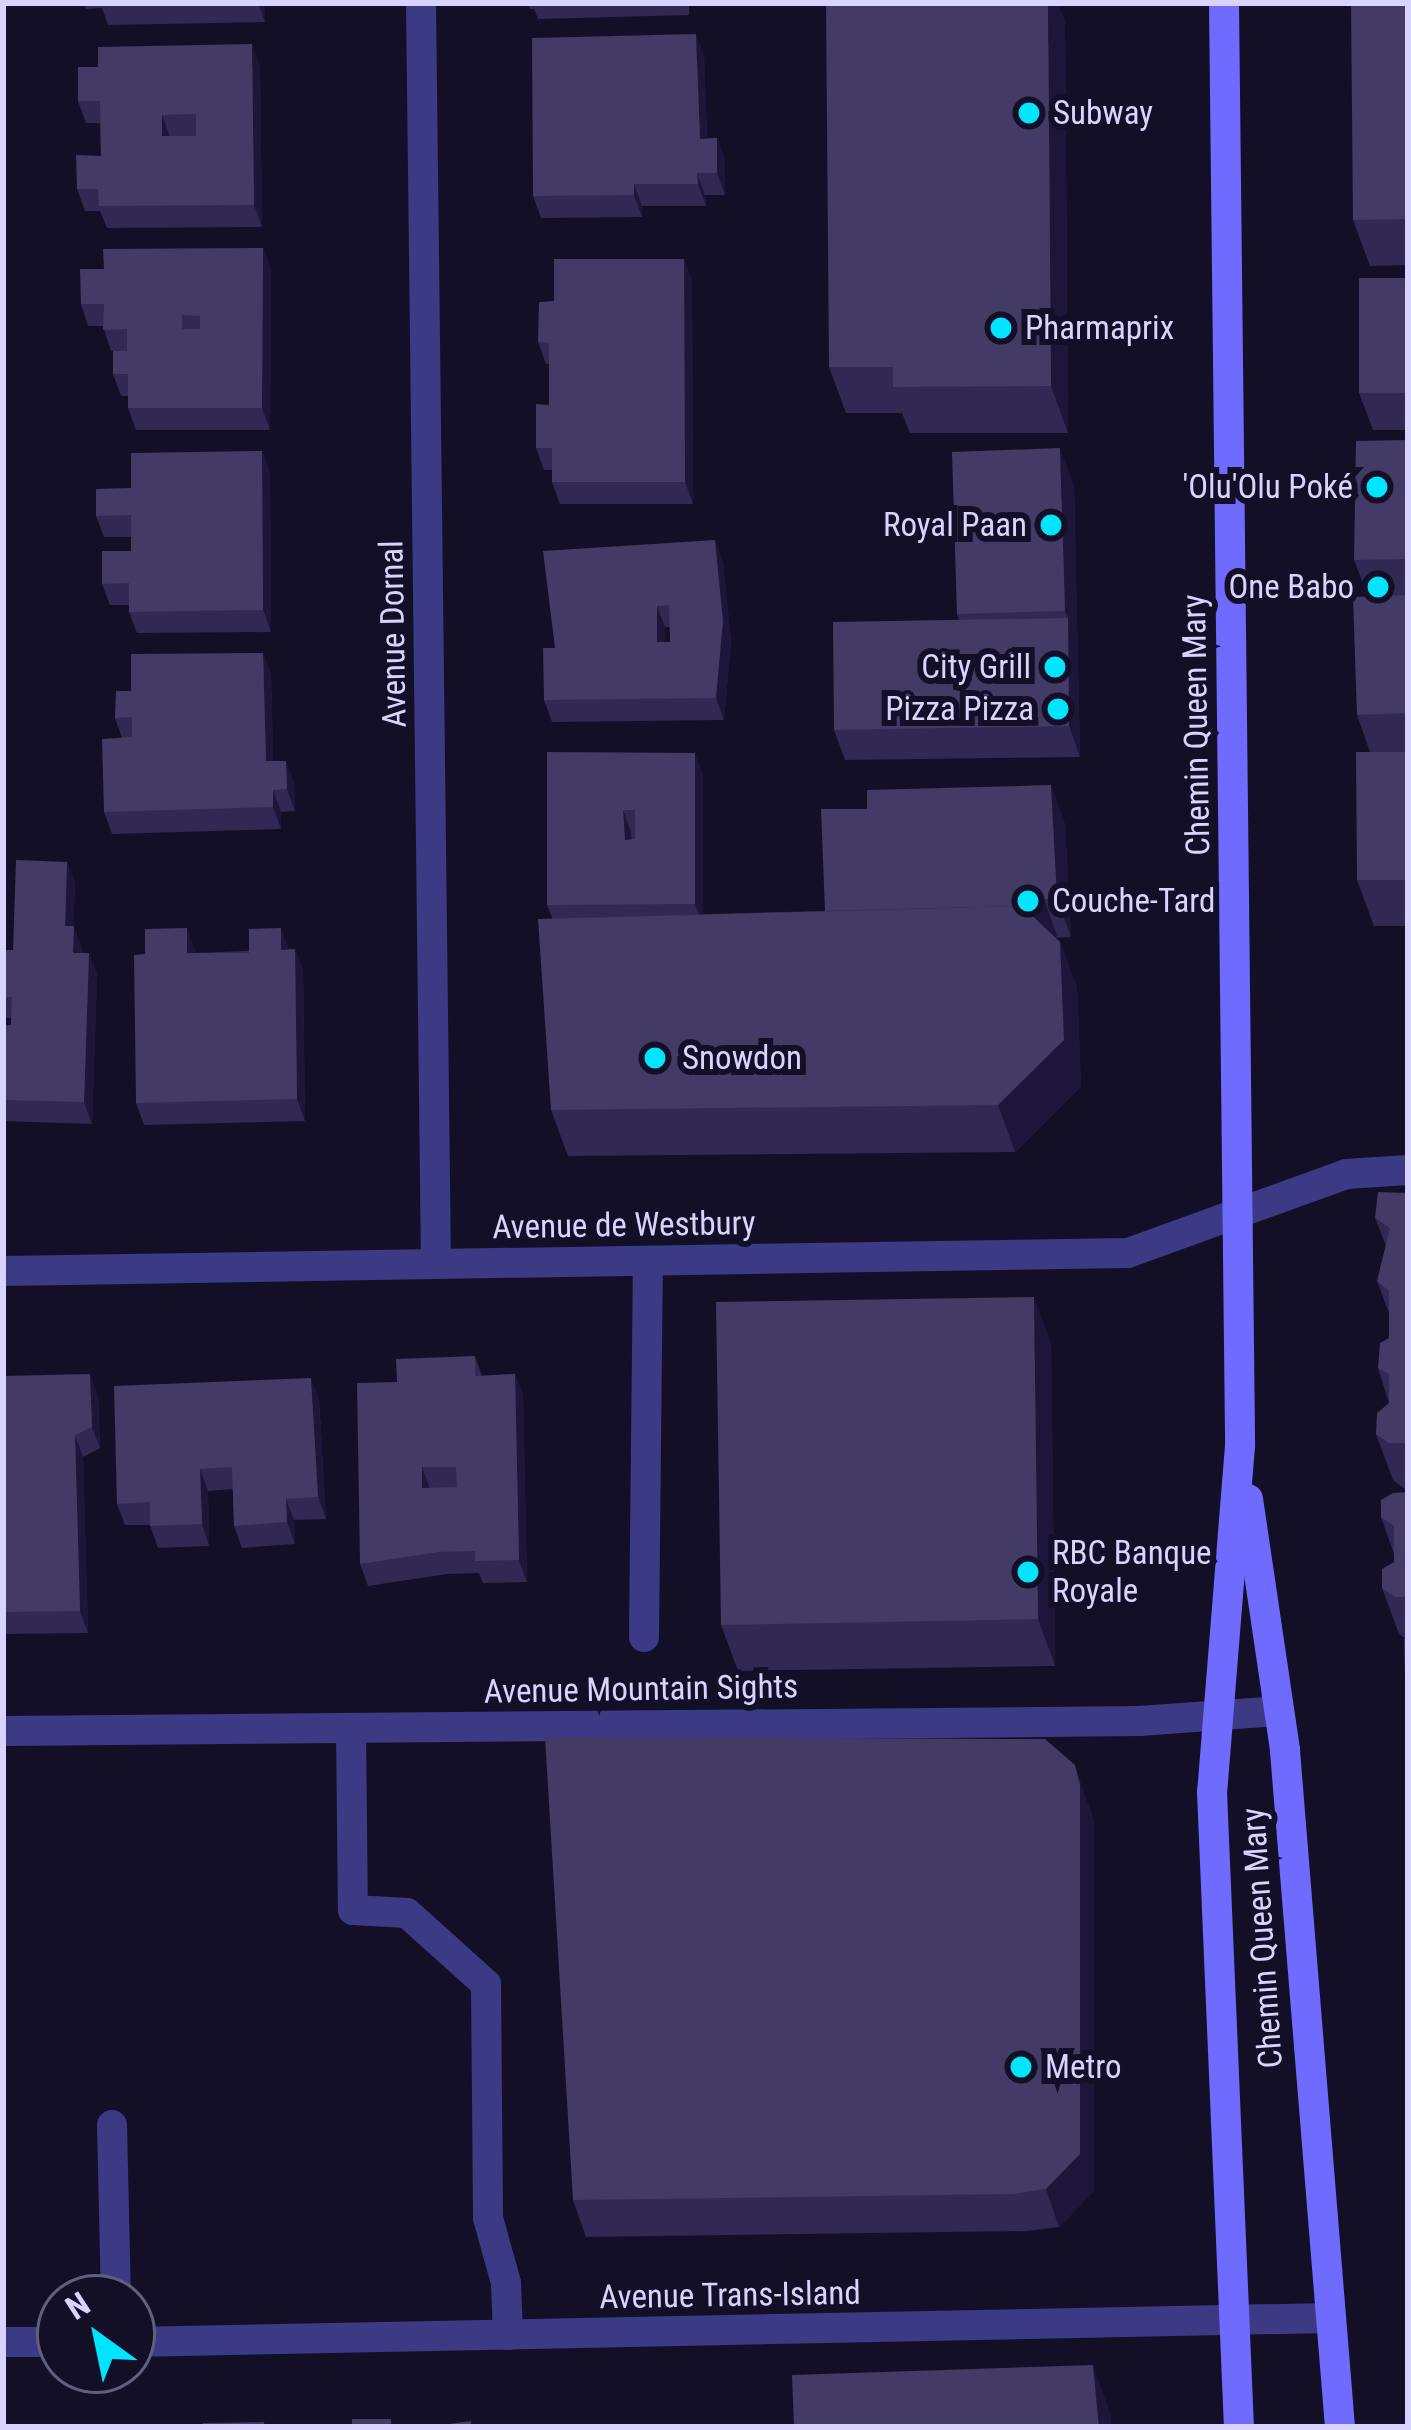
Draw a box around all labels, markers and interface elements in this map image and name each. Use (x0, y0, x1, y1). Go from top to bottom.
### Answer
place label: Subway (1053, 93, 1153, 133)
marker: Subway (1016, 100, 1042, 126)
place label: Pharmaprix (1025, 308, 1174, 348)
marker: Pharmaprix (988, 315, 1014, 341)
place label: 'Olu'Olu Poké (1183, 467, 1353, 507)
marker: 'Olu'Olu Poké (1364, 474, 1390, 500)
place label: Royal Paan (883, 505, 1027, 545)
marker: Royal Paan (1038, 512, 1064, 538)
street label: Avenue Dornal (372, 540, 414, 728)
place label: One Babo (1228, 567, 1354, 607)
marker: One Babo (1365, 574, 1391, 600)
street label: Chemin Queen Mary (1174, 594, 1218, 856)
place label: City Grill (921, 647, 1031, 687)
marker: City Grill (1042, 654, 1068, 680)
place label: Pizza Pizza (885, 689, 1034, 729)
marker: Pizza Pizza (1045, 696, 1071, 722)
place label: Couche-Tard (1052, 881, 1215, 921)
marker: Couche-Tard (1015, 888, 1041, 914)
place label: Snowdon (682, 1038, 802, 1078)
marker: Snowdon (639, 1042, 671, 1074)
street label: Avenue de Westbury (492, 1203, 756, 1247)
place label: RBC Banque Royale (1052, 1533, 1212, 1611)
marker: RBC Banque Royale (1015, 1559, 1041, 1585)
street label: Avenue Mountain Sights (483, 1666, 799, 1712)
street label: Chemin Queen Mary (1233, 1806, 1291, 2070)
place label: Metro (1045, 2047, 1121, 2087)
marker: Metro (1008, 2054, 1034, 2080)
street label: Avenue Trans-Island (599, 2273, 861, 2317)
north arrow (36, 2274, 156, 2394)
text: N (59, 2284, 97, 2328)

